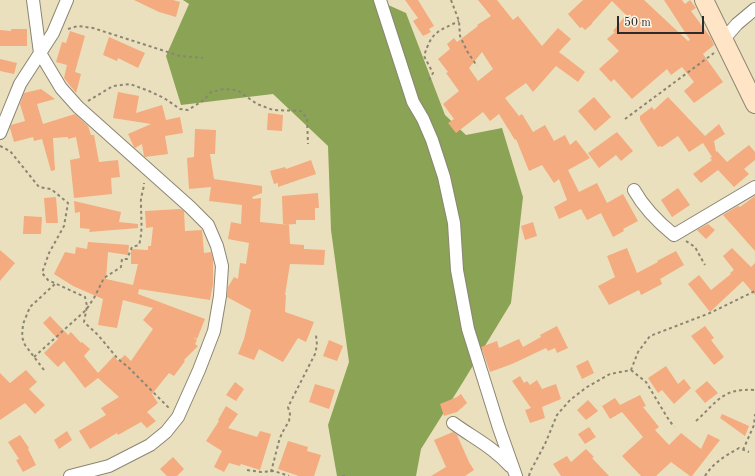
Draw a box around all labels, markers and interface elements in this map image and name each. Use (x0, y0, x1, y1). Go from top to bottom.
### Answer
scale bar (619, 8, 706, 34)
text: 50 m (624, 17, 651, 29)

